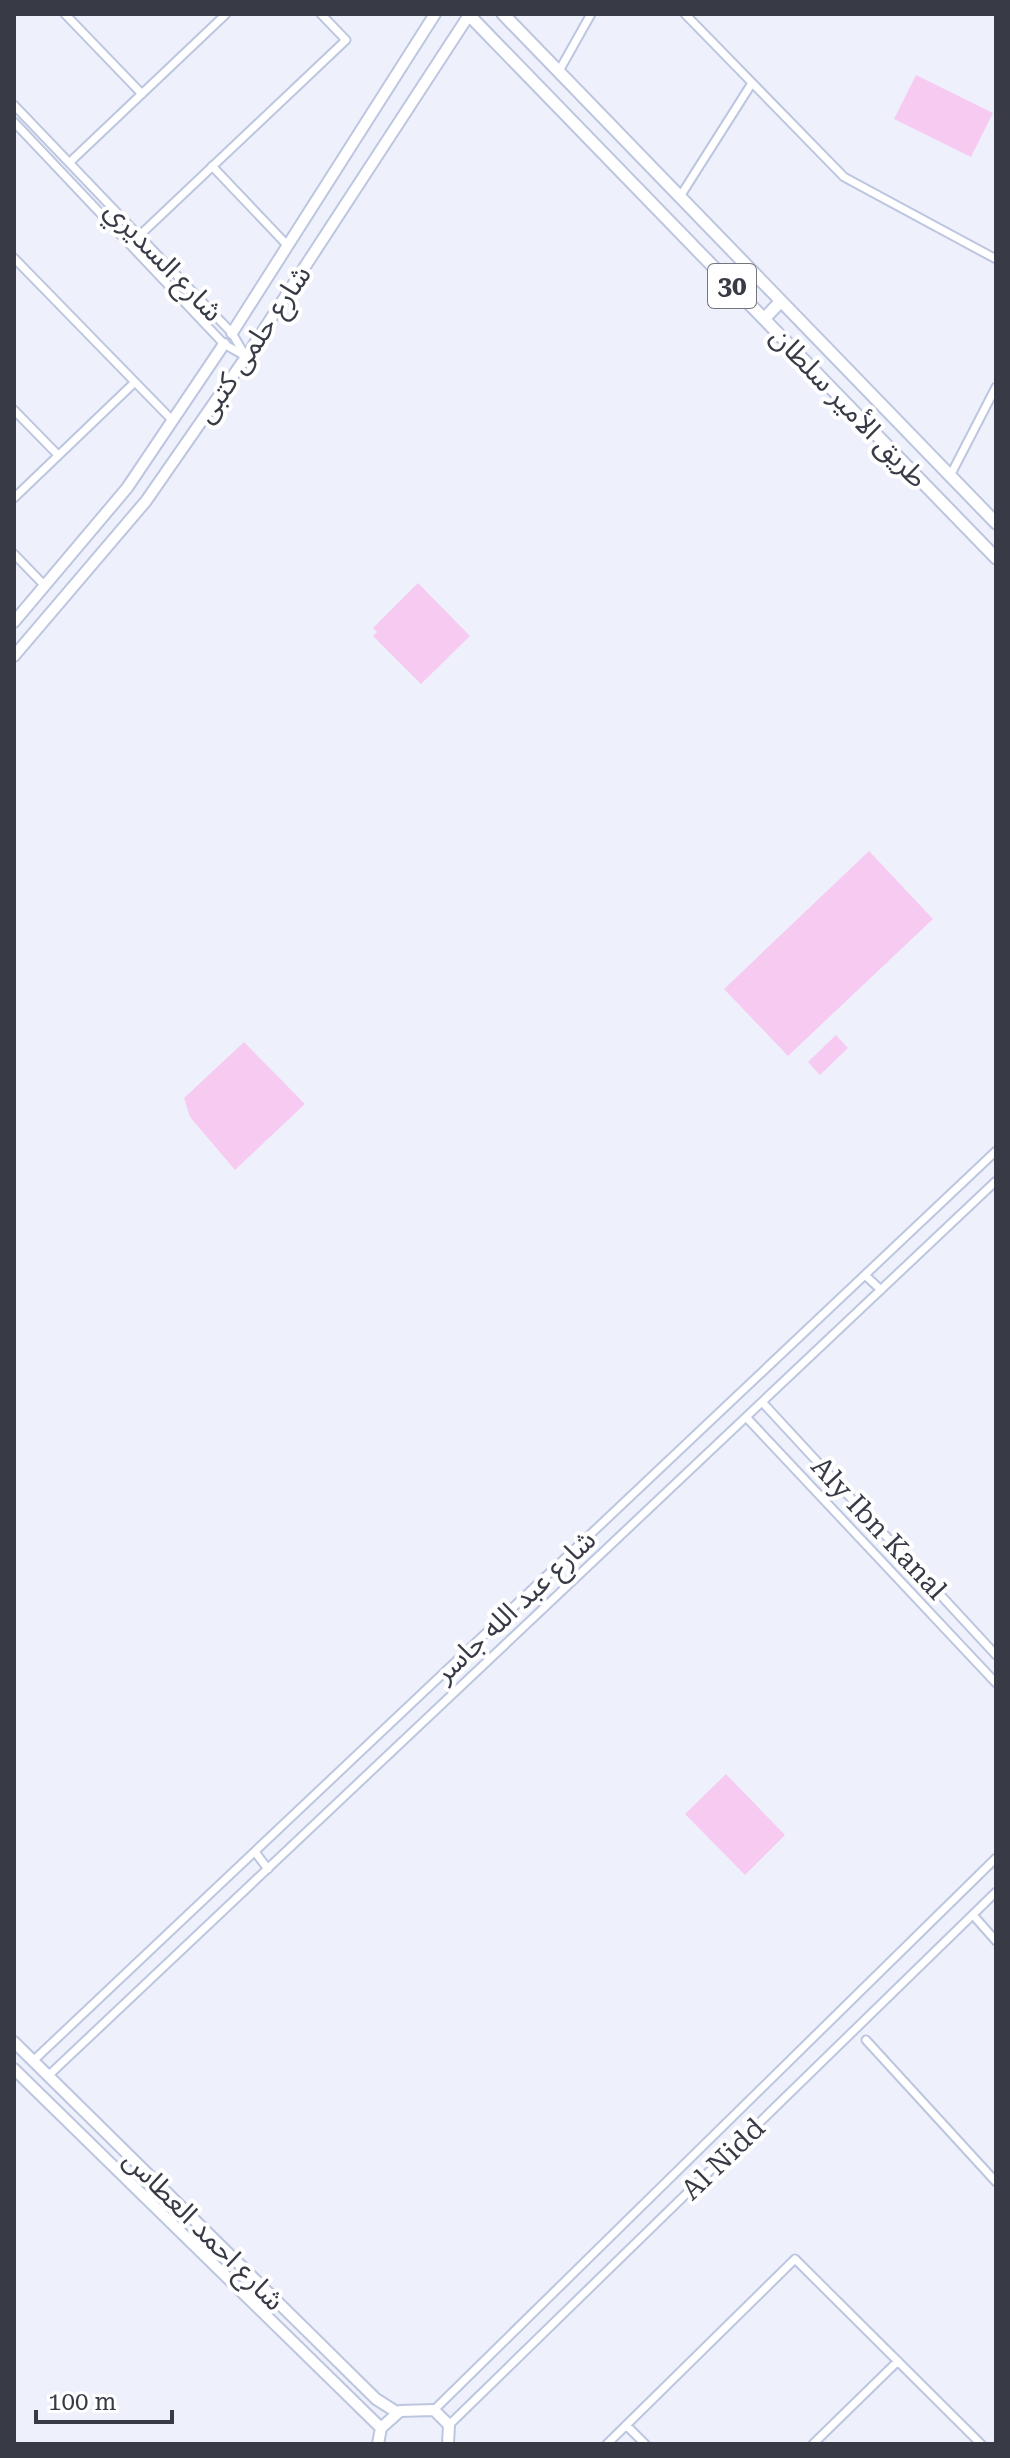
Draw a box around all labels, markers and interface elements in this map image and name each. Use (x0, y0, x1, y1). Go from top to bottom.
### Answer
street label: شارع السديري (95, 194, 230, 331)
street label: شارع حلمى كتبى (188, 259, 321, 431)
road number: 30 (708, 264, 756, 308)
street label: طريق الأمير سلطان (763, 320, 934, 495)
street label: Aly Ibn Kanal (805, 1450, 954, 1606)
street label: شارع عبد الله جاسر (427, 1523, 605, 1693)
street label: Al Nidd (675, 2111, 772, 2207)
street label: شارع احمد العطاس (114, 2143, 291, 2320)
scale bar (36, 2374, 172, 2424)
text: 100 m (48, 2388, 116, 2416)

